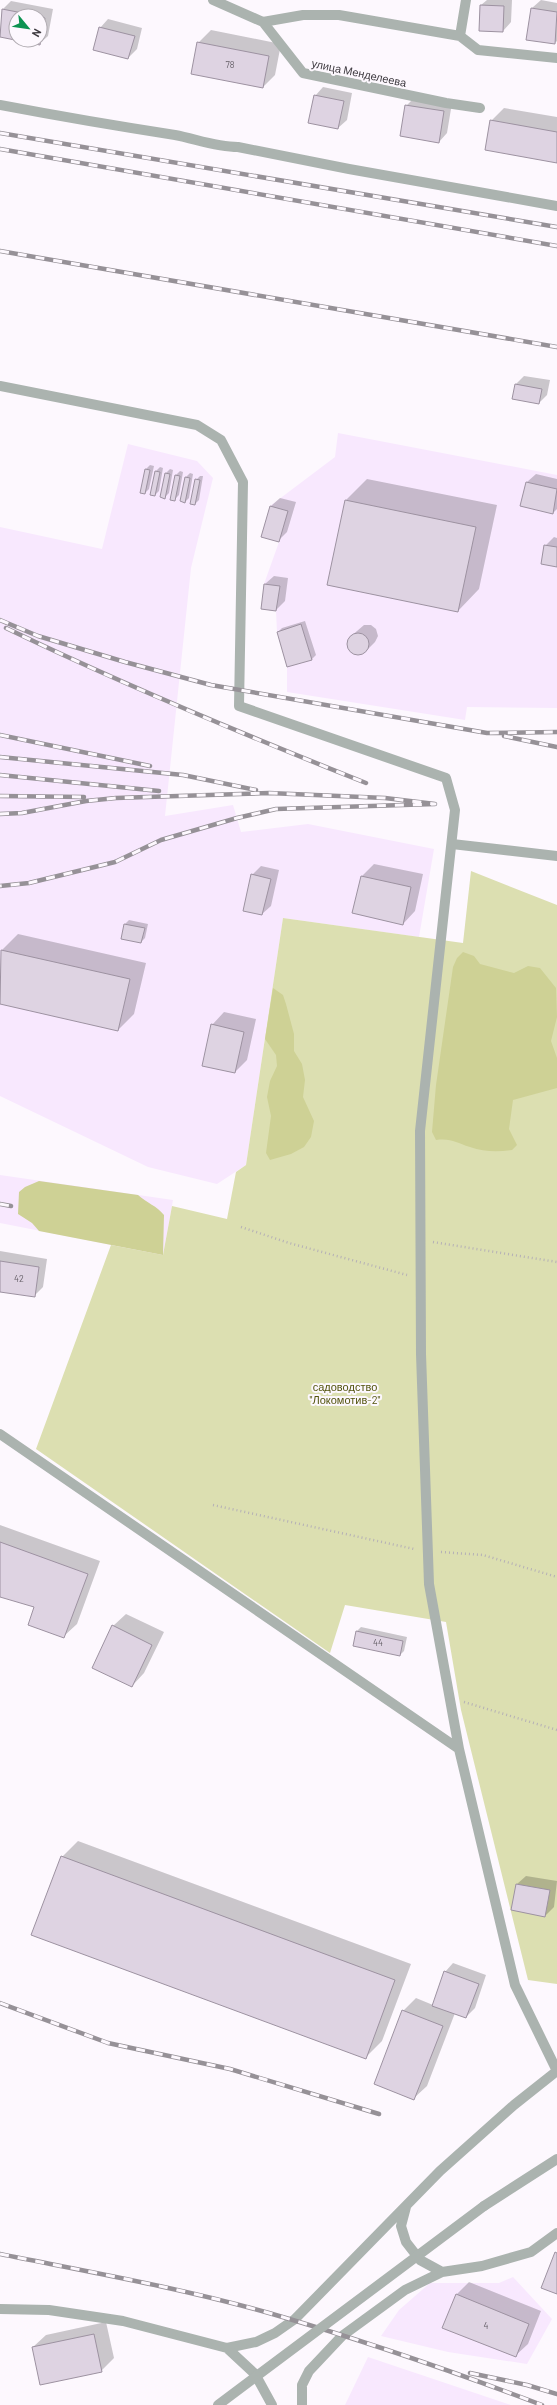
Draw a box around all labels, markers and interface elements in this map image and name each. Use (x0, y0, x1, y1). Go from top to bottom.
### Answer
north arrow (8, 8, 48, 48)
text: N (30, 27, 45, 39)
street label: улица Менделеева (311, 56, 409, 89)
house number: 78 (226, 59, 235, 70)
house number: 42 (14, 1273, 24, 1284)
park label: садоводство "Локомотив-2" (310, 1380, 381, 1406)
house number: 44 (373, 1637, 383, 1648)
house number: 4 (484, 2320, 489, 2331)

